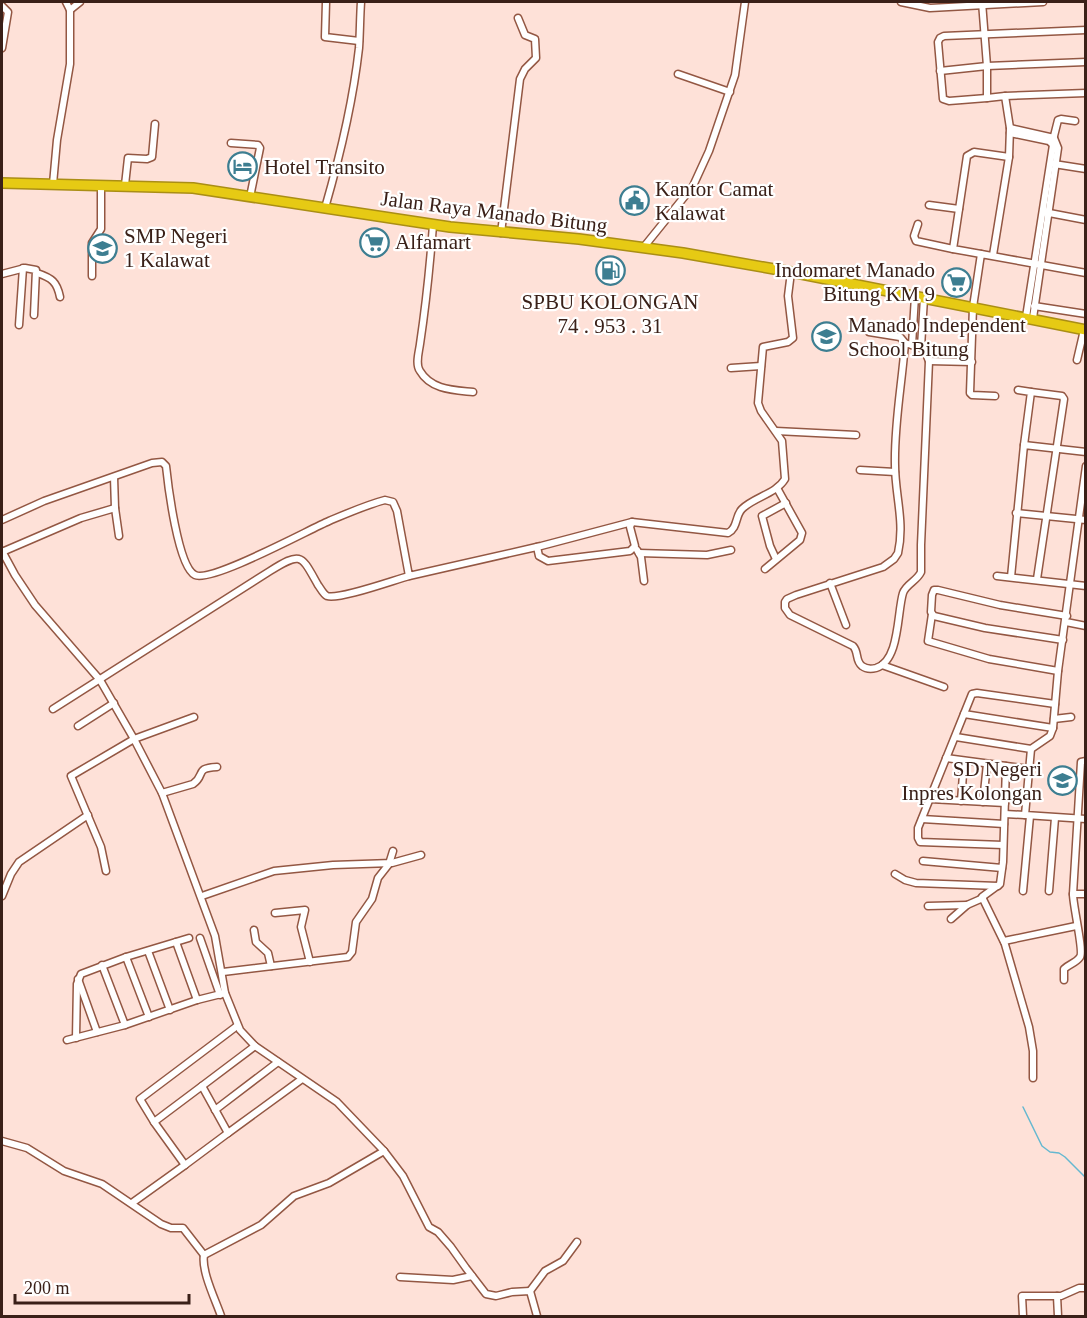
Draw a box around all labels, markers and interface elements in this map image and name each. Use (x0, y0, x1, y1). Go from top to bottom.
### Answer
hotel icon: Hotel Transito (227, 151, 259, 183)
place label: Hotel Transito (264, 155, 385, 179)
place label: Kantor Camat Kalawat (655, 177, 774, 225)
public building icon: Kantor Camat Kalawat (618, 185, 650, 217)
street label: Jalan Raya Manado Bitung (379, 186, 609, 238)
place label: SMP Negeri 1 Kalawat (124, 224, 228, 272)
supermarket icon: Alfamart (358, 226, 390, 258)
place label: Alfamart (395, 230, 471, 254)
school or university icon: SMP Negeri 1 Kalawat (87, 232, 119, 264)
fuel station icon: SPBU KOLONGAN 74 . 953 . 31 (594, 255, 626, 287)
place label: Indomaret Manado Bitung KM 9 (775, 258, 935, 306)
supermarket icon: Indomaret Manado Bitung KM 9 (940, 266, 972, 298)
place label: SPBU KOLONGAN 74 . 953 . 31 (522, 290, 698, 338)
place label: Manado Independent School Bitung (848, 313, 1026, 361)
school or university icon: Manado Independent School Bitung (811, 321, 843, 353)
place label: SD Negeri Inpres Kolongan (901, 757, 1042, 805)
school or university icon: SD Negeri Inpres Kolongan (1047, 765, 1079, 797)
scale bar (15, 1267, 189, 1305)
text: 200 m (24, 1278, 70, 1298)

